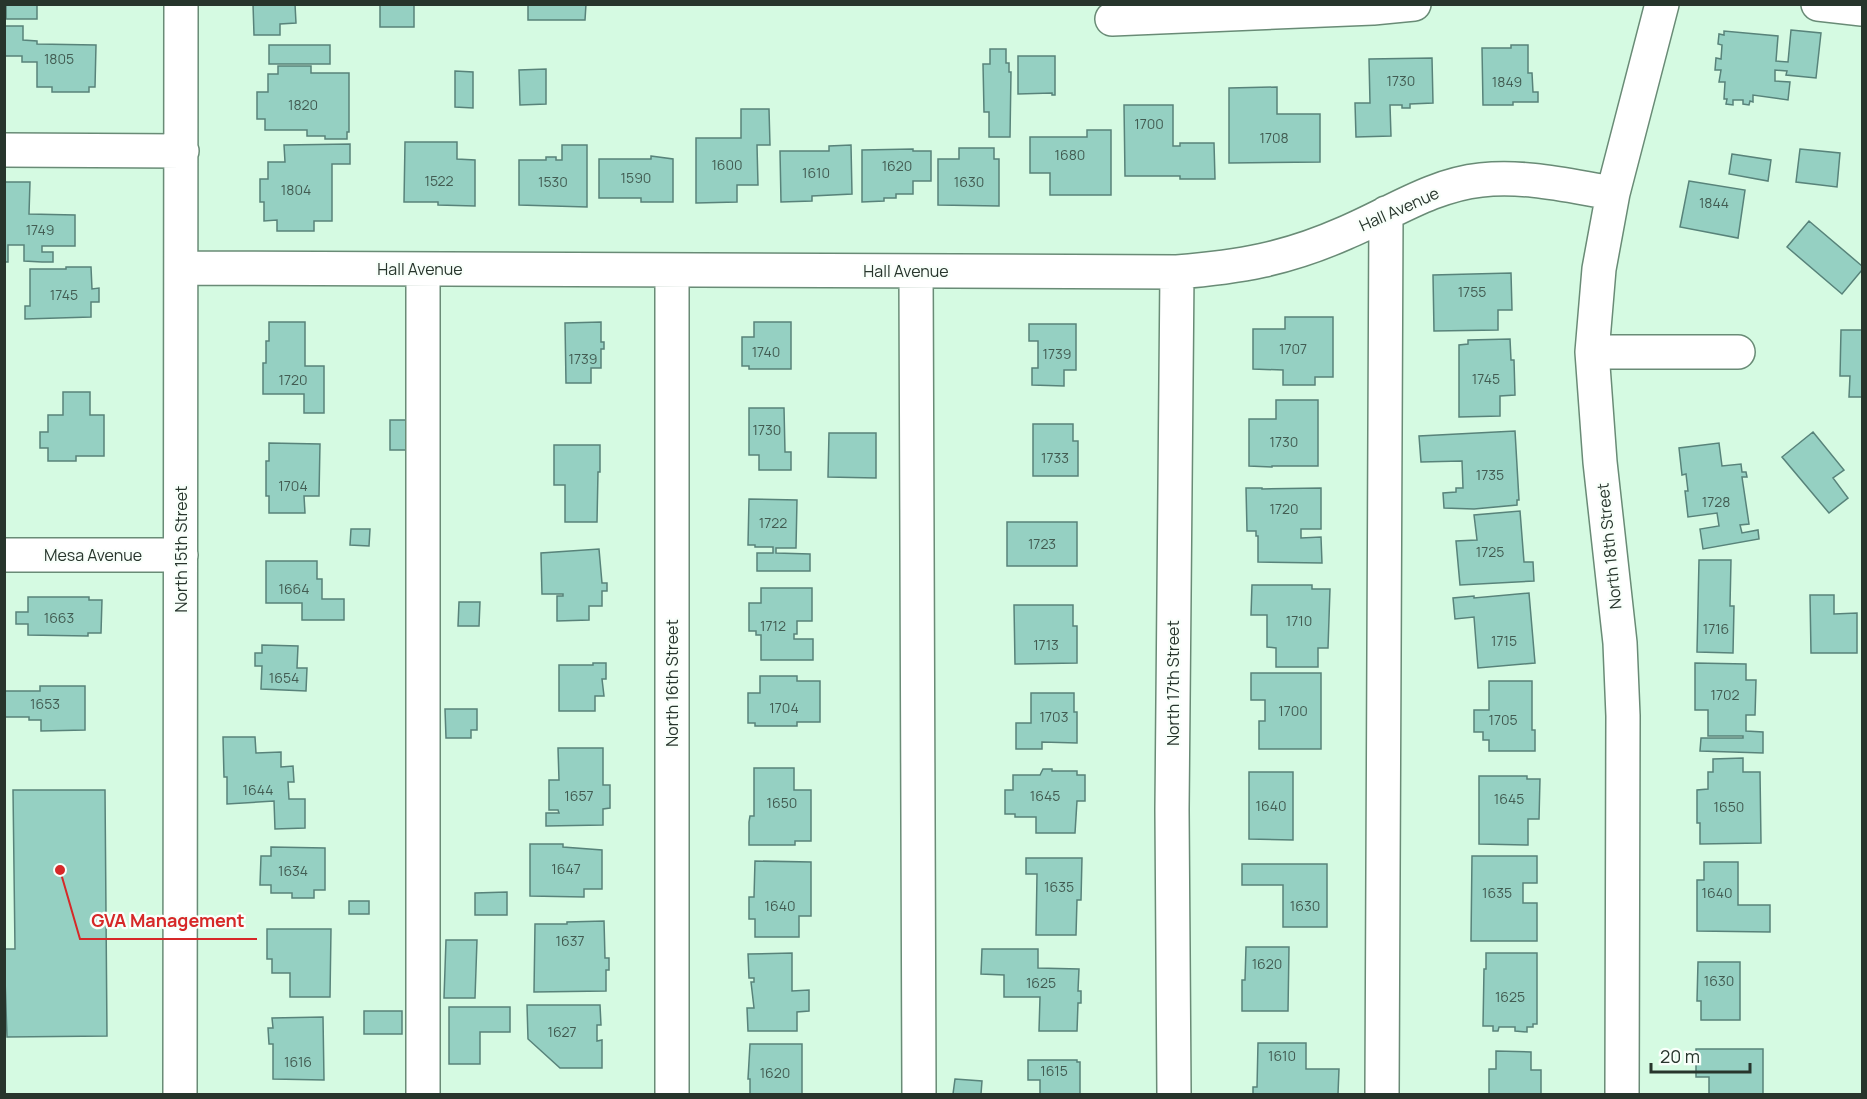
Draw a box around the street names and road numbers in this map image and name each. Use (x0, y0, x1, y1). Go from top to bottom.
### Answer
street label: Hall Avenue (1356, 182, 1442, 236)
street label: Hall Avenue (377, 258, 463, 280)
street label: Hall Avenue (863, 260, 949, 282)
street label: North 18th Street (1591, 482, 1627, 610)
street label: North 15th Street (170, 486, 192, 612)
street label: Mesa Avenue (44, 544, 142, 566)
street label: North 16th Street (661, 619, 683, 747)
street label: North 17th Street (1162, 620, 1184, 746)

